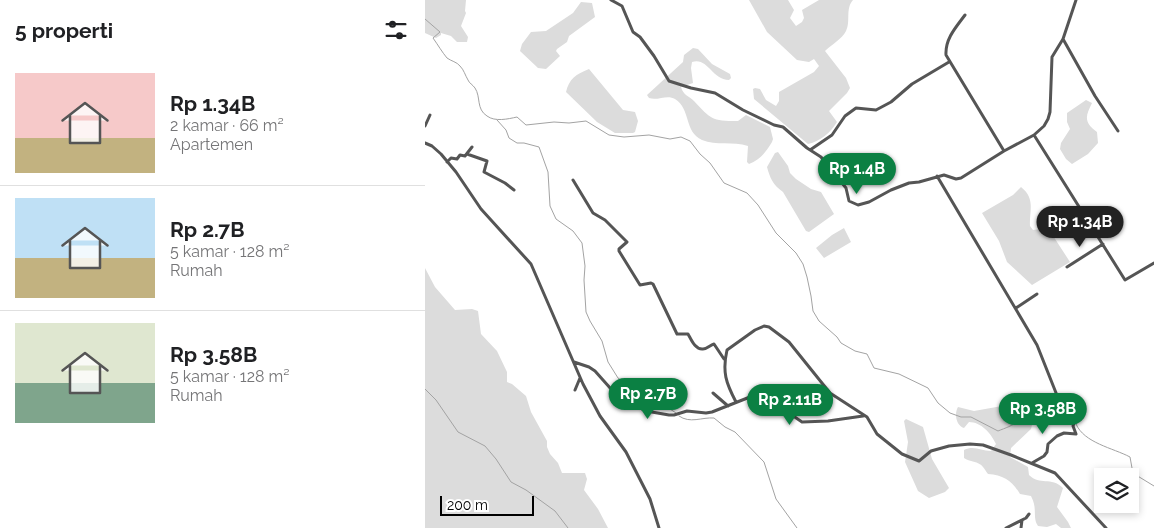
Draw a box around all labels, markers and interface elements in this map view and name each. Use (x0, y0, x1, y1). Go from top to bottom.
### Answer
icon: filters (382, 16, 410, 44)
text: 5 properti (15, 18, 113, 43)
text: Rp 1.34B (170, 91, 255, 116)
icon: home (55, 93, 115, 153)
text: 2 kamar · 66 m² (170, 116, 284, 135)
text: Apartemen (170, 135, 253, 154)
pin: Rp 1.4B (811, 152, 903, 195)
text: Rp 1.4B (829, 159, 885, 178)
pin: Rp 1.34B (1028, 206, 1132, 248)
text: Rp 1.34B (1048, 212, 1113, 231)
text: Rp 2.7B (170, 217, 244, 242)
icon: home (55, 218, 115, 278)
text: 5 kamar · 128 m² (170, 242, 289, 261)
text: Rumah (170, 261, 223, 280)
text: Rp 3.58B (170, 342, 257, 367)
icon: home (55, 343, 115, 403)
text: 5 kamar · 128 m² (170, 367, 289, 386)
pin: Rp 2.7B (602, 378, 694, 420)
text: Rp 2.7B (620, 384, 676, 403)
pin: Rp 2.11B (738, 384, 842, 426)
text: Rumah (170, 386, 223, 405)
text: Rp 2.11B (758, 390, 822, 409)
pin: Rp 3.58B (991, 392, 1095, 435)
text: Rp 3.58B (1010, 399, 1076, 418)
map controls (1094, 468, 1139, 513)
button: layers (1094, 468, 1139, 513)
scale bar (440, 493, 534, 516)
text: 200 m (447, 497, 488, 513)

